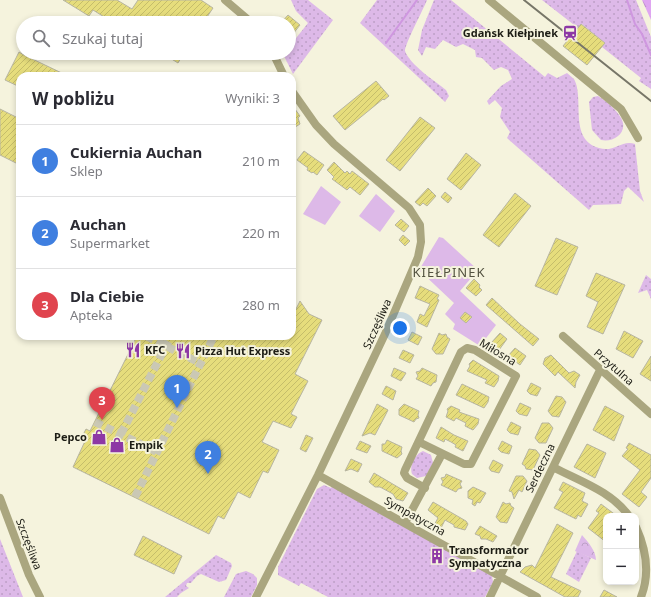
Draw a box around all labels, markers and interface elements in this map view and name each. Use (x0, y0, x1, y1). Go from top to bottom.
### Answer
search box (16, 16, 296, 60)
station icon: Gdańsk Kiełpinek (561, 24, 579, 42)
place label: Gdańsk Kiełpinek (463, 25, 558, 40)
icon: search (30, 27, 52, 49)
text: Szukaj tutaj (62, 28, 143, 48)
text: W pobliżu (32, 87, 115, 110)
text: Wyniki: 3 (225, 89, 280, 107)
text: Cukiernia Auchan (70, 142, 202, 162)
text: 1 (41, 152, 49, 170)
text: 210 m (242, 152, 280, 170)
text: Sklep (70, 162, 103, 180)
text: Auchan (70, 214, 126, 234)
text: 2 (41, 224, 49, 242)
text: 220 m (242, 224, 280, 242)
text: Supermarket (70, 234, 150, 252)
district label: KIEŁPINEK (413, 263, 485, 281)
text: Dla Ciebie (70, 286, 144, 306)
text: 3 (41, 296, 49, 314)
text: 280 m (242, 296, 280, 314)
street label: Szczęśliwa (359, 296, 394, 351)
text: Apteka (70, 306, 113, 324)
your location (390, 318, 410, 338)
street label: Miłosna (477, 335, 519, 368)
restaurant icon: KFC (124, 341, 142, 359)
place label: KFC (145, 342, 165, 357)
restaurant icon: Pizza Hut Express (174, 342, 192, 360)
place label: Pizza Hut Express (195, 343, 291, 358)
street label: Przytulna (591, 345, 638, 388)
pin: 1 (164, 375, 190, 408)
pin: 3 (89, 387, 115, 420)
shop icon: Pepco (90, 428, 108, 446)
place label: Pepco (54, 429, 87, 444)
shop icon: Empik (108, 436, 126, 454)
place label: Empik (129, 437, 163, 452)
pin: 2 (195, 441, 221, 474)
street label: Serdeczna (521, 441, 558, 495)
street label: Sympatyczna (382, 493, 449, 539)
map controls (603, 513, 639, 585)
button: + (603, 513, 639, 549)
street label: Szczęśliwa (13, 516, 46, 572)
place label: Transformator Sympatyczna (449, 542, 529, 570)
building icon: Transformator Sympatyczna (428, 547, 446, 565)
button: − (603, 549, 639, 585)

